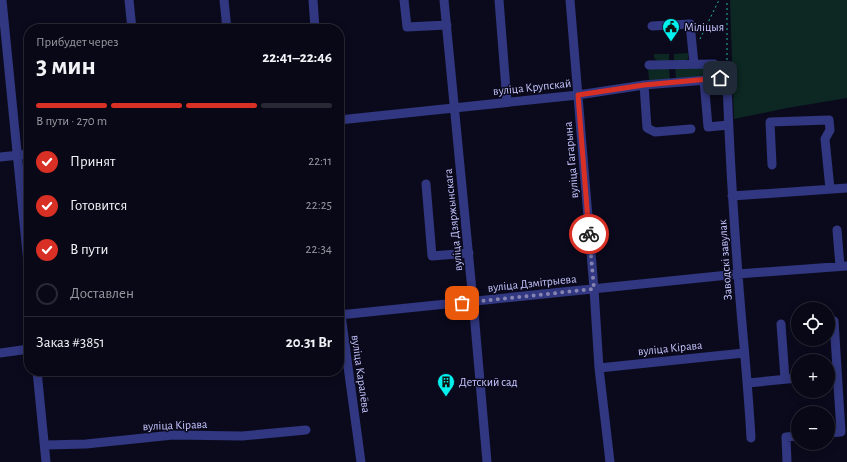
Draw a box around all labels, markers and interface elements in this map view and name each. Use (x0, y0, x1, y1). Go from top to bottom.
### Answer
public building icon: Міліцыя (661, 17, 681, 42)
place label: Міліцыя (684, 21, 724, 33)
text: Прибудет через (36, 36, 118, 49)
text: 22:41–22:46 (262, 50, 332, 65)
text: 3 мин (36, 53, 96, 79)
pin (703, 61, 737, 95)
icon: home (709, 67, 731, 89)
street label: вуліца Крупскай (492, 77, 572, 98)
text: В пути · 270 m (36, 115, 107, 128)
street label: вуліца Гагарына (562, 121, 581, 199)
icon: check (36, 151, 58, 173)
text: Принят (70, 154, 115, 169)
text: 22:11 (308, 155, 332, 168)
street label: вуліца Дзяржынскага (442, 168, 465, 272)
icon: check (36, 195, 58, 217)
text: Готовится (70, 198, 127, 213)
text: 22:25 (306, 199, 332, 212)
courier (569, 214, 609, 254)
street label: Заводскі завулак (716, 219, 735, 301)
icon: bike (578, 223, 600, 245)
icon: check (36, 239, 58, 261)
text: В пути (70, 242, 108, 257)
text: 22:34 (306, 243, 332, 256)
street label: вуліца Дзмітрыева (487, 272, 578, 295)
text: Доставлен (70, 286, 134, 301)
pin (445, 286, 479, 320)
icon: bag (451, 292, 473, 314)
map controls (791, 302, 835, 450)
button: locate (791, 302, 835, 346)
street label: вуліца Каралёва (349, 334, 372, 414)
text: Заказ #3851 (36, 335, 105, 350)
text: 20.31 Br (286, 335, 332, 350)
street label: вуліца Кірава (637, 339, 704, 358)
button: + (791, 354, 835, 398)
building icon: Детский сад (436, 372, 456, 397)
place label: Детский сад (459, 376, 518, 388)
button: − (791, 406, 835, 450)
street label: вуліца Кірава (142, 418, 208, 433)

